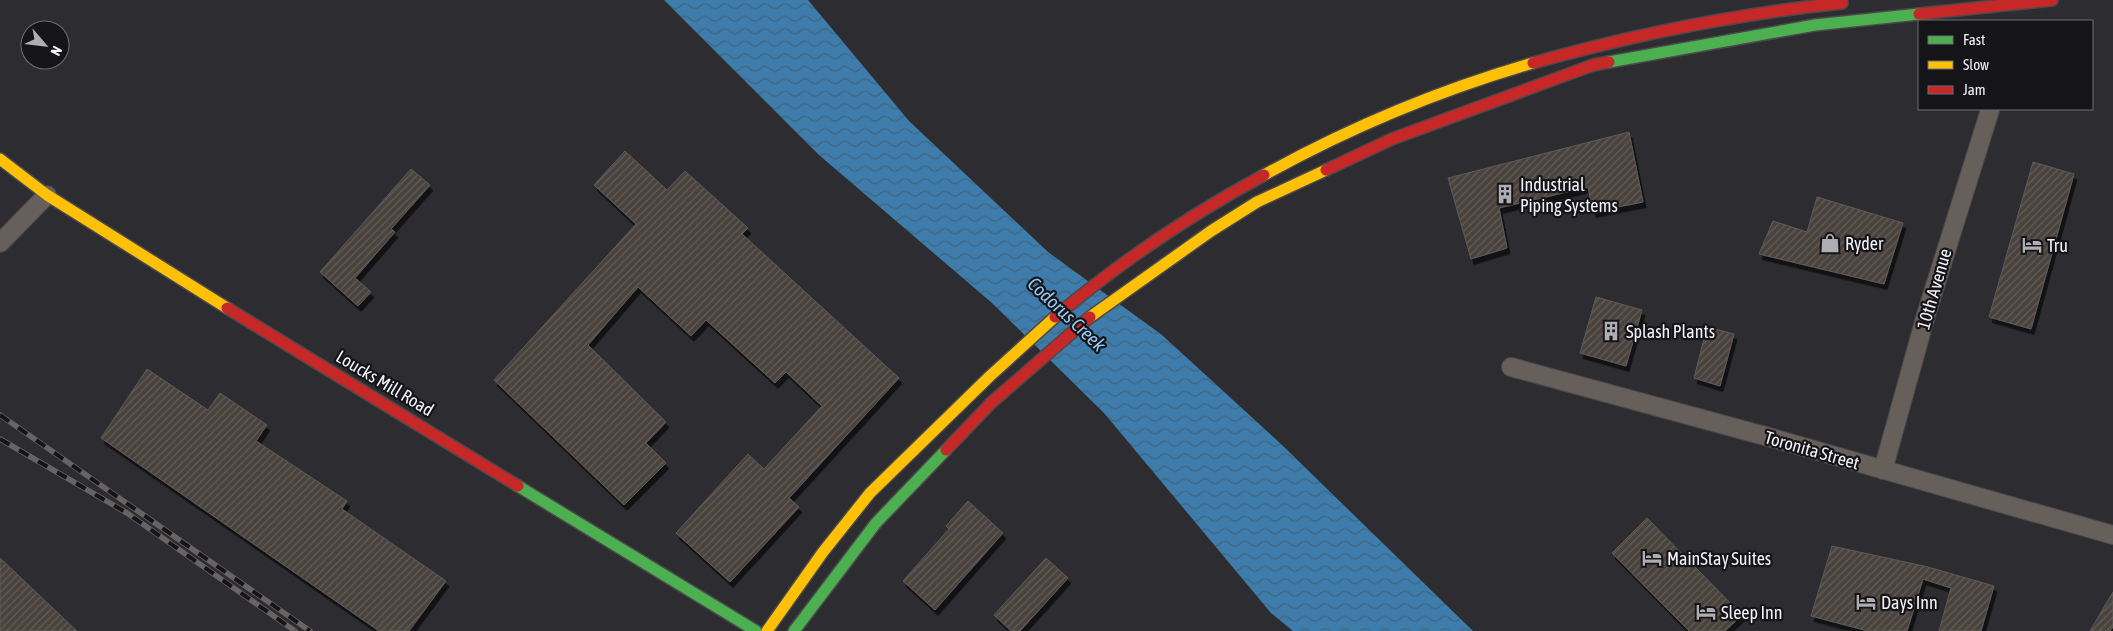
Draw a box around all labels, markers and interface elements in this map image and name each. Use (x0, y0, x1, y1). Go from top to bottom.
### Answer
north arrow (20, 20, 70, 70)
legend (1918, 20, 2093, 110)
text: Fast (1963, 31, 1985, 48)
text: N (47, 44, 65, 59)
text: Slow (1963, 56, 1989, 73)
text: Jam (1963, 81, 1986, 98)
place label: Industrial Piping Systems (1520, 174, 1618, 216)
building icon: Industrial Piping Systems (1494, 183, 1516, 205)
shop icon: Ryder (1819, 232, 1841, 254)
place label: Ryder (1845, 233, 1884, 254)
hotel icon: Tru (2021, 234, 2043, 256)
place label: Tru (2047, 235, 2068, 256)
street label: 10th Avenue (1912, 246, 1956, 332)
water label: Codorus Creek (1024, 272, 1111, 356)
building icon: Splash Plants (1600, 320, 1622, 342)
place label: Splash Plants (1626, 321, 1715, 342)
street label: Loucks Mill Road (332, 346, 438, 420)
street label: Toronita Street (1762, 426, 1862, 474)
hotel icon: MainStay Suites (1641, 547, 1663, 569)
place label: MainStay Suites (1667, 548, 1771, 569)
hotel icon: Days Inn (1855, 591, 1877, 613)
place label: Days Inn (1881, 592, 1938, 613)
hotel icon: Sleep Inn (1695, 601, 1717, 623)
place label: Sleep Inn (1721, 602, 1782, 623)

